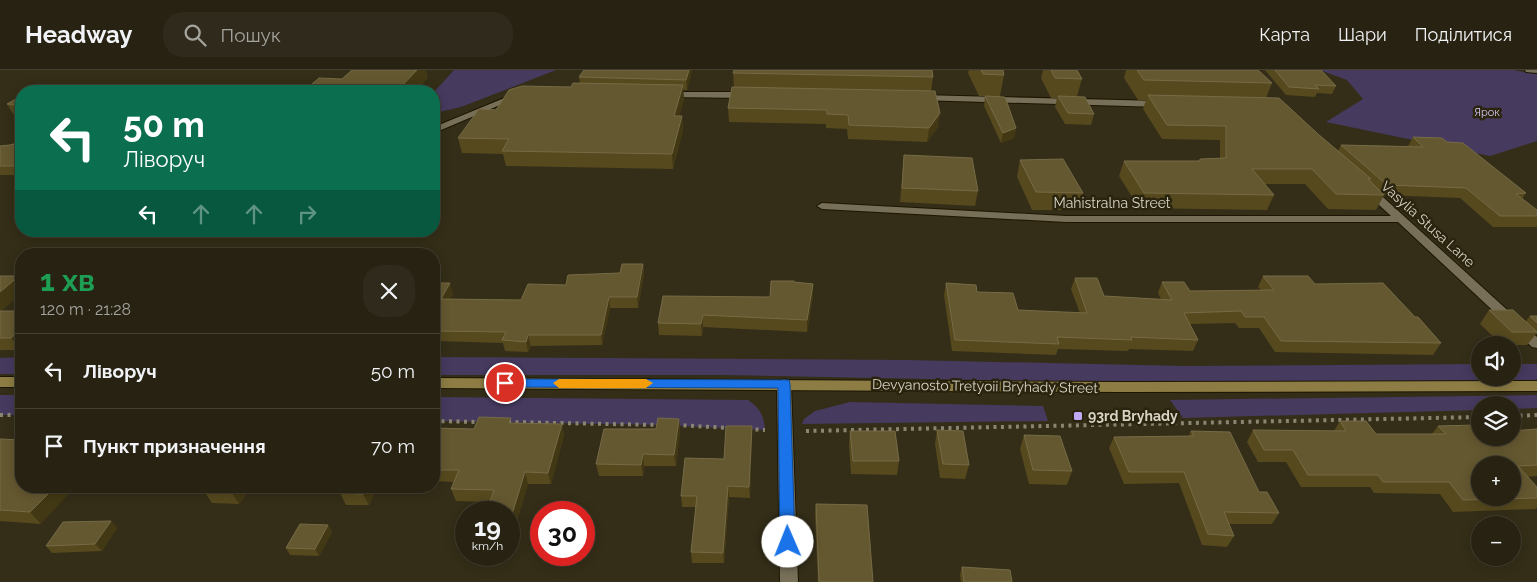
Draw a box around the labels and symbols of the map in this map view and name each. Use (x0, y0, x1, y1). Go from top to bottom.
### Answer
park label: Ярок (1474, 106, 1500, 119)
street label: Vasylia Stusa Lane (1378, 178, 1478, 270)
street label: Mahistralna Street (1053, 195, 1171, 211)
pin (484, 362, 526, 404)
street label: Devyanosto Tretyoii Bryhady Street (872, 376, 1098, 396)
place label: 93rd Bryhady (1088, 408, 1178, 424)
marker: 93rd Bryhady (1072, 410, 1084, 422)
speed limit sign: 30 (530, 501, 595, 566)
position arrow (761, 515, 813, 567)

